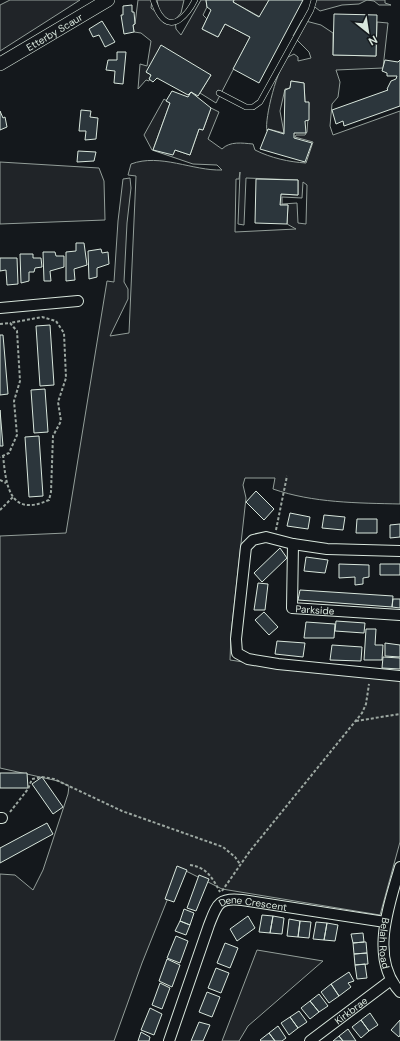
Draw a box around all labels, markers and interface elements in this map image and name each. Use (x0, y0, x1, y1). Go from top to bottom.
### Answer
street label: Etterby Scaur (24, 10, 85, 54)
north arrow (348, 12, 388, 52)
text: N (366, 33, 380, 49)
street label: Parkside (295, 602, 335, 618)
street label: Dene Crescent (216, 893, 288, 914)
street label: Belah Road (376, 916, 392, 970)
street label: Kirkbrae (332, 994, 370, 1027)

